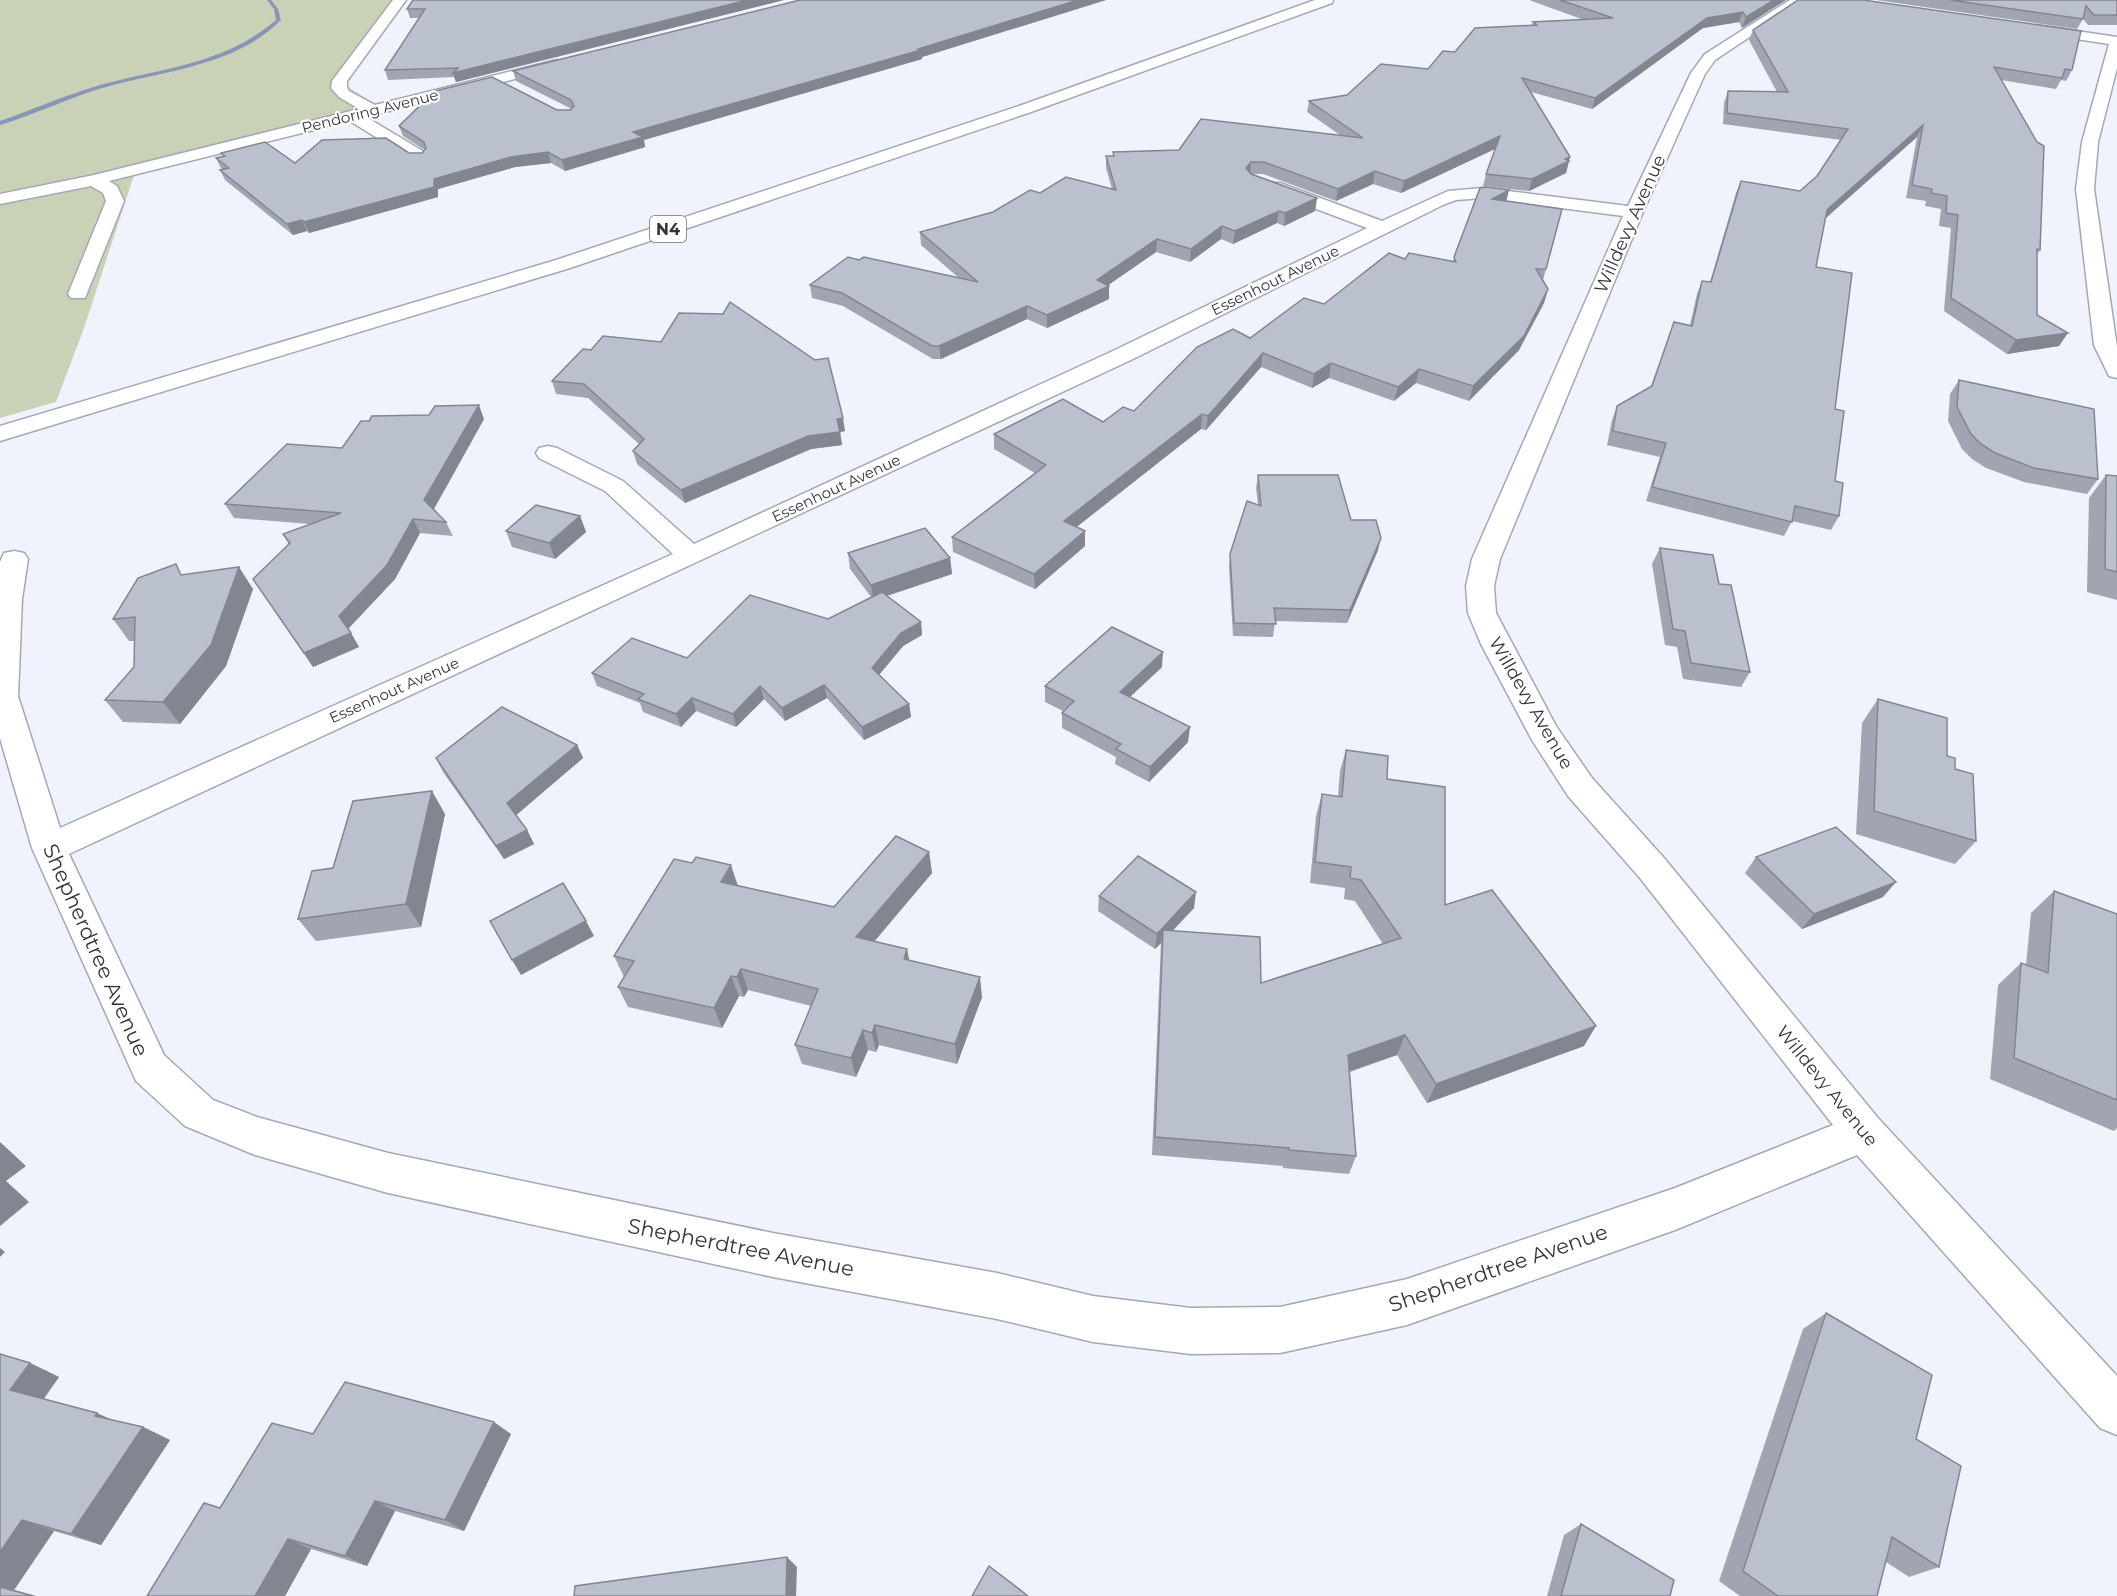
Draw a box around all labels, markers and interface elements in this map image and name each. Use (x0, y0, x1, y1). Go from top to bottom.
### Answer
street label: Pendoring Avenue (300, 85, 440, 137)
street label: Willdevy Avenue (1590, 151, 1670, 297)
road number: N4 (650, 216, 686, 242)
street label: Essenhout Avenue (1208, 241, 1342, 319)
street label: Essenhout Avenue (769, 450, 903, 526)
street label: Willdevy Avenue (1484, 633, 1578, 773)
street label: Essenhout Avenue (326, 653, 462, 727)
street label: Shepherdtree Avenue (38, 840, 154, 1060)
street label: Willdevy Avenue (1772, 1021, 1883, 1151)
street label: Shepherdtree Avenue (626, 1213, 856, 1281)
street label: Shepherdtree Avenue (1385, 1219, 1611, 1317)

